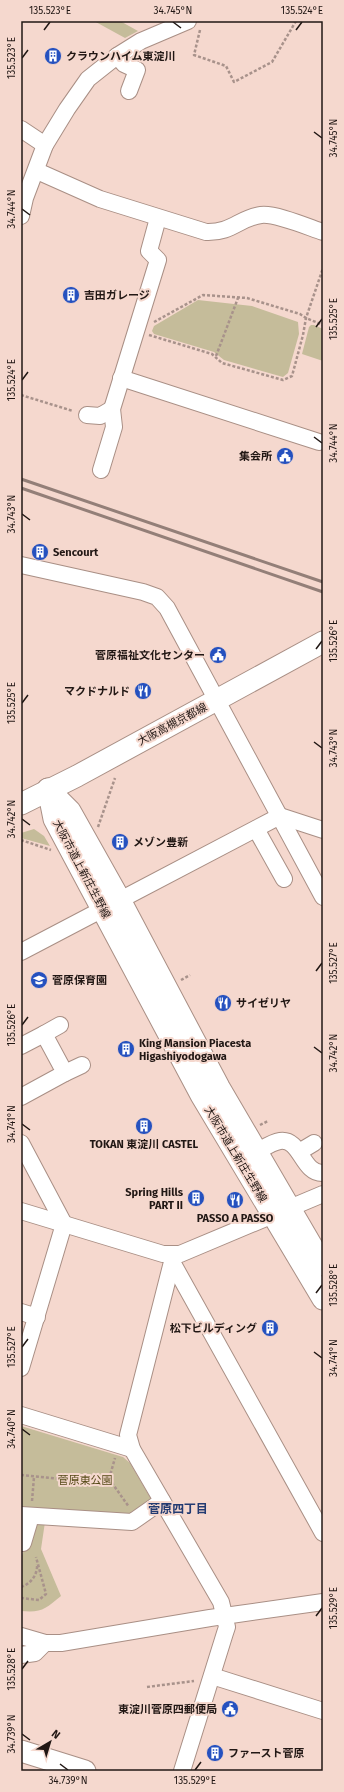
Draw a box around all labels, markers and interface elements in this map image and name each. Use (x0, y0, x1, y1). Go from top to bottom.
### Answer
text: 135.523°E (29, 5, 71, 17)
text: 34.745°N (154, 5, 192, 17)
text: 135.524°E (281, 5, 323, 17)
text: 135.523°E (6, 37, 18, 79)
building icon: クラウンハイム東淀川 (43, 46, 63, 66)
place label: クラウンハイム東淀川 (66, 50, 176, 63)
text: 34.745°N (328, 119, 340, 157)
text: 34.744°N (6, 189, 18, 229)
building icon: 吉田ガレージ (61, 285, 81, 305)
place label: 吉田ガレージ (84, 289, 150, 302)
text: 135.525°E (328, 298, 340, 340)
text: 135.524°E (6, 359, 18, 401)
text: 34.744°N (328, 423, 340, 463)
public building icon: 集会所 (275, 446, 295, 466)
place label: 集会所 (239, 450, 272, 463)
text: 34.743°N (6, 495, 18, 533)
building icon: Sencourt (30, 542, 50, 562)
place label: Sencourt (53, 546, 99, 559)
text: 135.526°E (328, 620, 340, 662)
public building icon: 菅原福祉文化センター (208, 645, 228, 665)
place label: 菅原福祉文化センター (95, 649, 205, 662)
restaurant icon: マクドナルド (133, 681, 153, 701)
text: 135.525°E (6, 682, 18, 724)
place label: マクドナルド (64, 685, 130, 698)
street label: 大阪高槻京都線 (135, 701, 209, 748)
text: 34.743°N (328, 729, 340, 767)
text: 34.742°N (6, 800, 18, 838)
street label: 大阪市道上新庄生野線 (50, 818, 113, 921)
building icon: メゾン豊新 (110, 832, 130, 852)
place label: メゾン豊新 (133, 836, 188, 849)
text: 135.527°E (328, 942, 340, 984)
school or university icon: 菅原保育園 (29, 970, 49, 990)
place label: 菅原保育園 (52, 974, 107, 987)
restaurant icon: サイゼリヤ (213, 993, 233, 1013)
place label: サイゼリヤ (236, 997, 291, 1010)
text: 135.526°E (6, 1004, 18, 1046)
text: 34.742°N (328, 1034, 340, 1072)
place label: King Mansion Piacesta Higashiyodogawa (139, 1037, 251, 1063)
building icon: King Mansion Piacesta Higashiyodogawa (116, 1039, 136, 1059)
street label: 大阪市道上新庄生野線 (202, 1104, 269, 1205)
text: 34.741°N (6, 1105, 18, 1143)
building icon: TOKAN 東淀川 CASTEL (134, 1116, 154, 1136)
place label: TOKAN 東淀川 CASTEL (90, 1138, 199, 1151)
place label: Spring Hills PART II (125, 1186, 184, 1212)
building icon: Spring Hills PART II (186, 1188, 206, 1208)
restaurant icon: PASSO A PASSO (225, 1190, 245, 1210)
place label: PASSO A PASSO (197, 1212, 274, 1225)
text: 135.528°E (328, 1264, 340, 1306)
building icon: 松下ビルディング (260, 1318, 280, 1338)
place label: 松下ビルディング (170, 1322, 257, 1335)
text: 135.527°E (6, 1326, 18, 1368)
text: 34.741°N (328, 1339, 340, 1377)
text: 34.740°N (6, 1409, 18, 1449)
park label: 菅原東公園 (58, 1474, 113, 1487)
district label: 菅原四丁目 (148, 1502, 208, 1516)
text: 135.529°E (328, 1587, 340, 1629)
text: 135.528°E (6, 1648, 18, 1690)
public building icon: 東淀川菅原四郵便局 (220, 1699, 240, 1719)
place label: 東淀川菅原四郵便局 (118, 1703, 217, 1716)
text: 34.739°N (6, 1714, 18, 1754)
north arrow (30, 1722, 70, 1762)
text: N (49, 1727, 63, 1742)
building icon: ファースト菅原 (205, 1743, 225, 1763)
place label: ファースト菅原 (228, 1747, 304, 1760)
text: 34.739°N (48, 1775, 88, 1787)
text: 135.529°E (174, 1775, 216, 1787)

